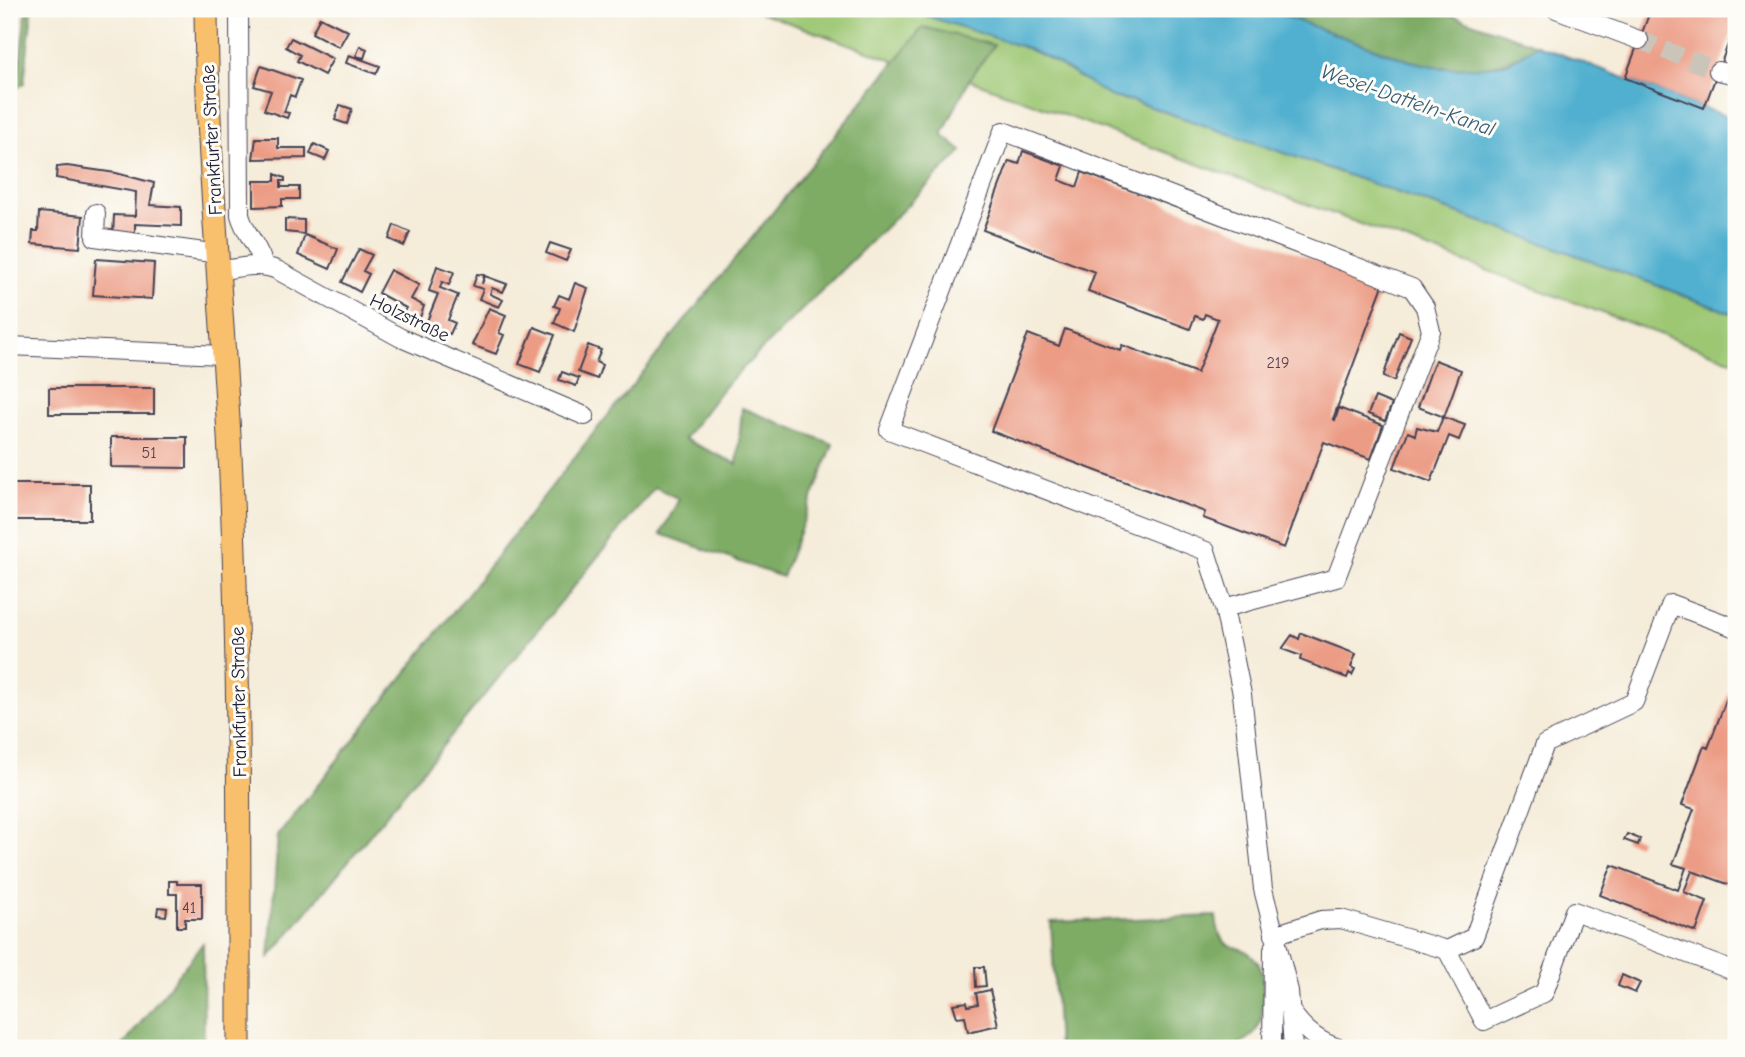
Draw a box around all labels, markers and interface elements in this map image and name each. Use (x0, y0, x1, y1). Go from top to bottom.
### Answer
water label: Wesel-Datteln-Kanal (1318, 59, 1499, 141)
street label: Frankfurter Straße (197, 64, 227, 216)
street label: Holzstraße (366, 289, 453, 347)
house number: 219 (1266, 354, 1290, 372)
house number: 51 (141, 444, 157, 462)
street label: Frankfurter Straße (227, 626, 251, 778)
house number: 41 (182, 899, 196, 917)

